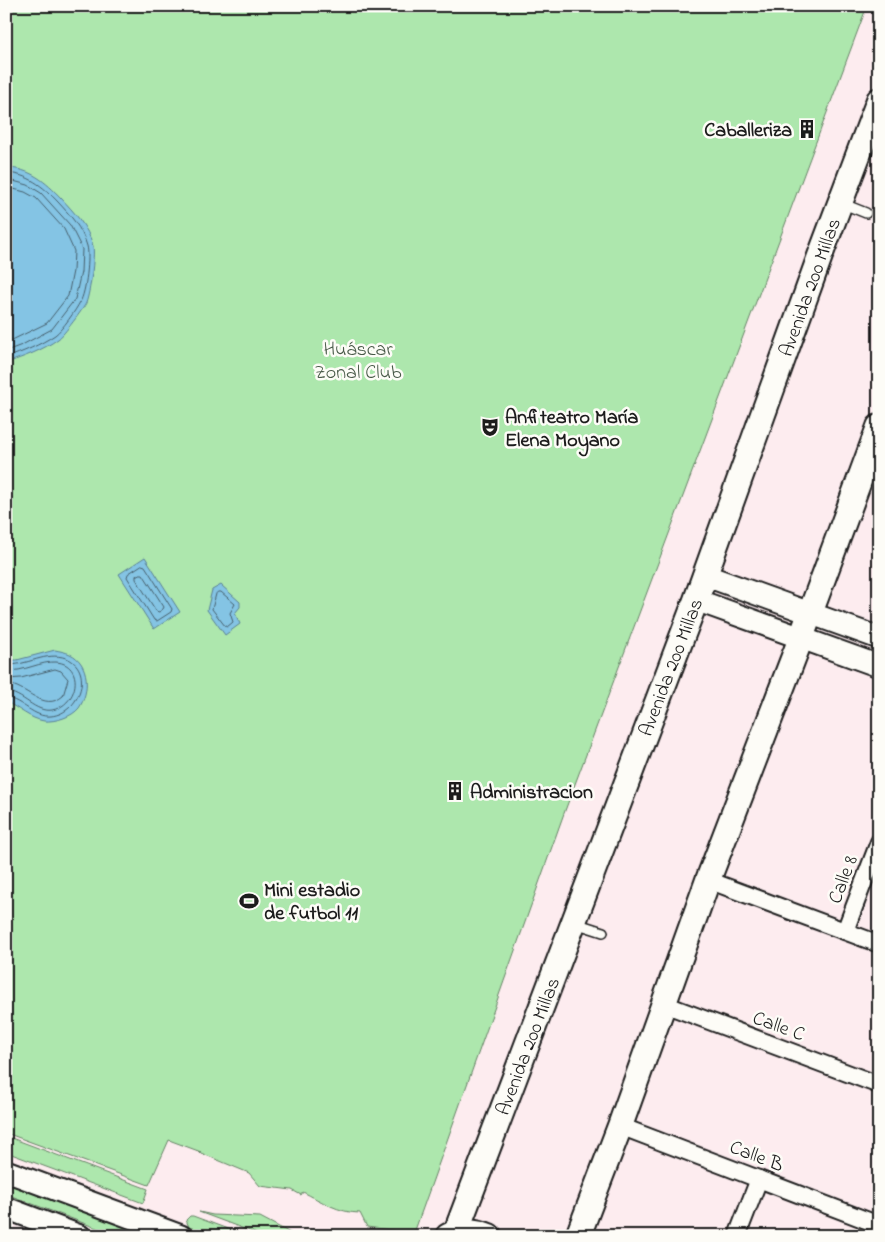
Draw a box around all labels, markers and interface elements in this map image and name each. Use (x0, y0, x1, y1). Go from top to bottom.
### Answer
place label: Caballeriza (704, 117, 792, 146)
building icon: Caballeriza (796, 118, 818, 140)
street label: Avenida 200 Millas (773, 214, 850, 361)
park label: Huáscar Zonal Club (314, 336, 402, 388)
place label: Anfiteatro María Elena Moyano (505, 404, 639, 457)
theatre icon: Anfiteatro María Elena Moyano (479, 416, 501, 438)
street label: Avenida 200 Millas (633, 595, 712, 741)
place label: Administracion (470, 779, 593, 808)
building icon: Administracion (444, 780, 466, 802)
street label: Calle 8 (822, 851, 867, 908)
place label: Mini estadio de futbol 11 (264, 877, 360, 929)
sports icon: Mini estadio de futbol 11 (238, 890, 260, 912)
street label: Avenida 200 Millas (490, 974, 569, 1120)
street label: Calle C (748, 1005, 808, 1050)
street label: Calle B (725, 1134, 787, 1181)

